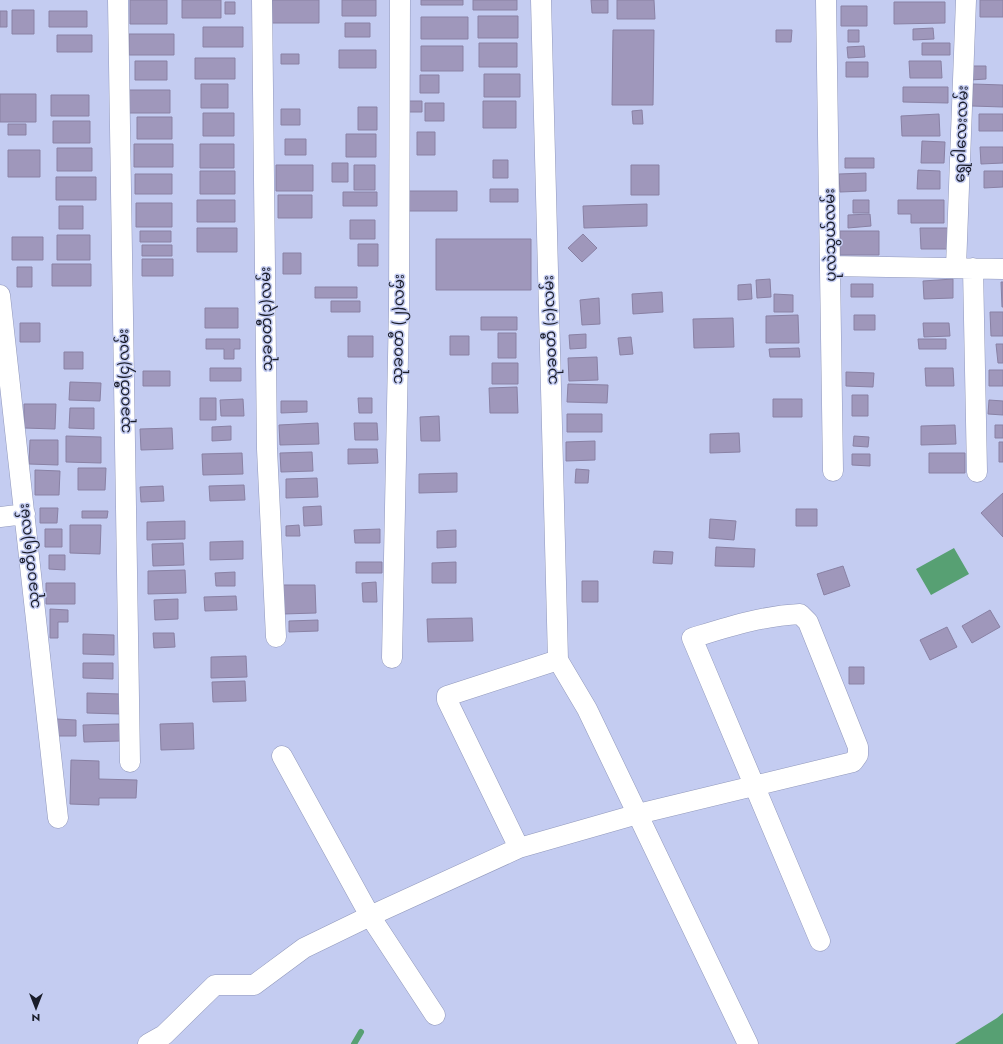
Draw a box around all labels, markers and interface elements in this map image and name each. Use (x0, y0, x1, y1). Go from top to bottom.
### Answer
street label: ရွှေဝါလေးလမ်း (948, 85, 975, 183)
street label: ပုလဲသွယ်လမ်း (818, 188, 843, 282)
street label: သုခဝတီ(၃)လမ်း (254, 266, 279, 372)
street label: သုခဝတီ (၂)လမ်း (386, 274, 411, 384)
street label: သုခဝတီ (၁)လမ်း (537, 275, 564, 385)
street label: သုခဝတီ(၄)လမ်း (112, 328, 137, 434)
street label: သုခဝတီ(၅)လမ်း (13, 502, 46, 610)
north arrow (16, 988, 56, 1028)
text: N (32, 1010, 40, 1026)

